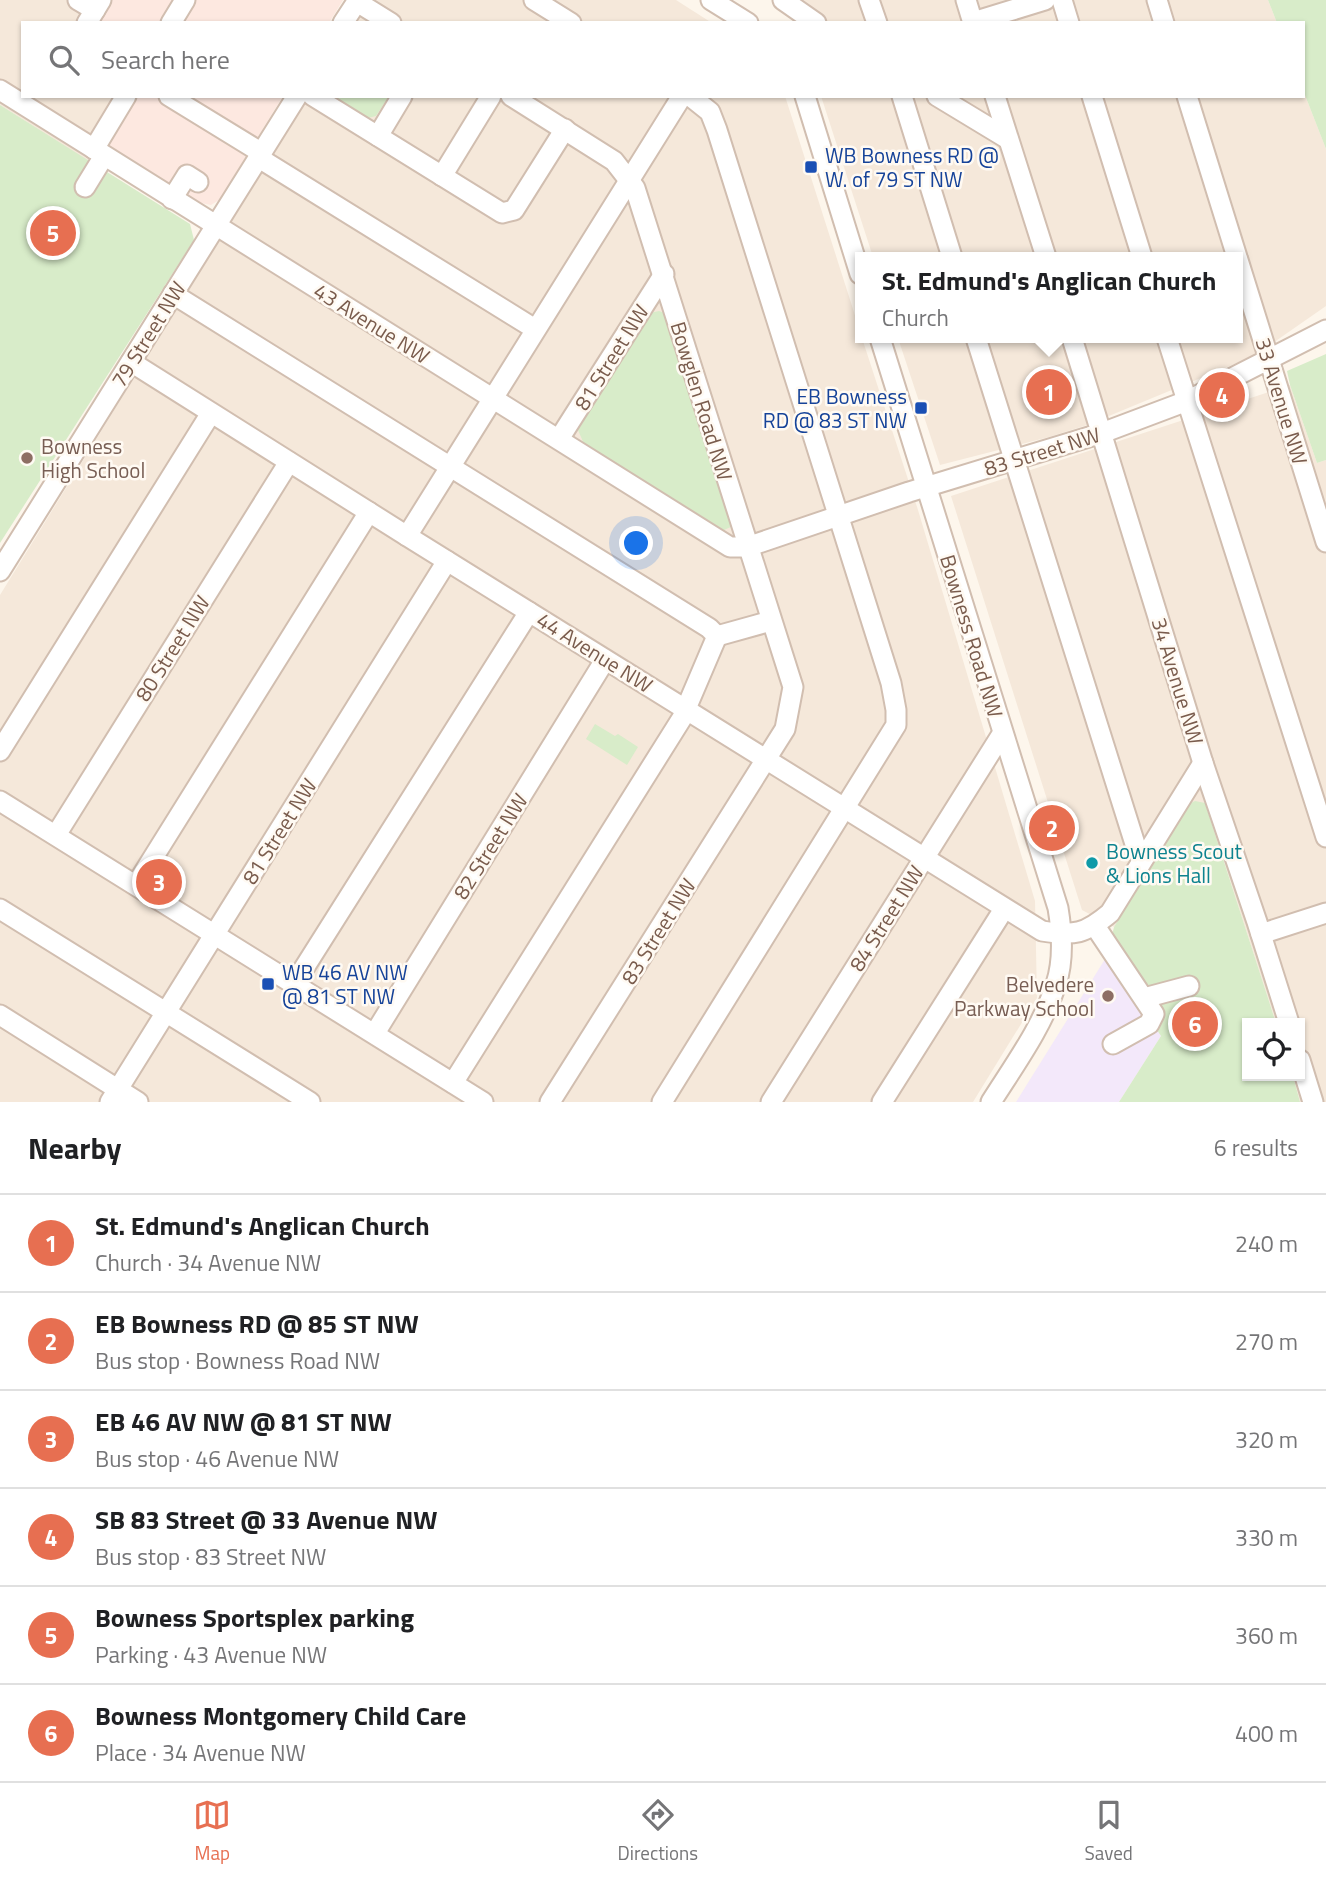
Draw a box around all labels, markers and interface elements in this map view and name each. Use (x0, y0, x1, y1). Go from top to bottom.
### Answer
search box (21, 21, 1305, 98)
text: Search here (101, 40, 230, 79)
icon: search (45, 41, 83, 79)
place label: WB Bowness RD @ W. of 79 ST NW (825, 139, 999, 195)
marker: WB Bowness RD @ W. of 79 ST NW (803, 159, 819, 175)
pin: 5 (30, 207, 76, 259)
popup (855, 252, 1243, 343)
text: St. Edmund's Anglican Church (882, 261, 1216, 300)
street label: 79 Street NW (103, 275, 193, 393)
street label: 43 Avenue NW (308, 275, 436, 371)
street label: 81 Street NW (566, 298, 656, 416)
text: Church (882, 300, 949, 335)
street label: Bowglen Road NW (663, 318, 741, 484)
street label: 33 Avenue NW (1248, 334, 1316, 468)
pin: 1 (1026, 366, 1072, 418)
pin: 4 (1199, 369, 1245, 421)
place label: EB Bowness RD @ 83 ST NW (763, 380, 907, 436)
marker: EB Bowness RD @ 83 ST NW (913, 400, 929, 416)
street label: 83 Street NW (980, 418, 1104, 484)
place label: Bowness High School (41, 430, 145, 486)
marker: Bowness High School (19, 450, 35, 466)
your location (619, 526, 653, 560)
street label: Bowness Road NW (932, 551, 1012, 721)
street label: 80 Street NW (127, 589, 217, 707)
street label: 44 Avenue NW (531, 604, 659, 700)
street label: 34 Avenue NW (1144, 614, 1212, 748)
street label: 81 Street NW (234, 772, 324, 890)
street label: 82 Street NW (445, 787, 535, 905)
pin: 2 (1029, 802, 1075, 854)
place label: Bowness Scout & Lions Hall (1106, 835, 1243, 891)
marker: Bowness Scout & Lions Hall (1084, 855, 1100, 871)
pin: 3 (136, 856, 182, 908)
street label: 84 Street NW (841, 859, 931, 977)
street label: 83 Street NW (613, 872, 703, 990)
place label: WB 46 AV NW @ 81 ST NW (282, 956, 408, 1012)
place label: Belvedere Parkway School (954, 968, 1094, 1024)
marker: WB 46 AV NW @ 81 ST NW (260, 976, 276, 992)
marker: Belvedere Parkway School (1100, 988, 1116, 1004)
pin: 6 (1172, 998, 1218, 1050)
map controls (1242, 1018, 1305, 1081)
button: locate (1242, 1018, 1305, 1081)
text: Nearby (28, 1125, 121, 1171)
text: 6 results (1214, 1130, 1298, 1165)
text: St. Edmund's Anglican Church (95, 1206, 430, 1245)
text: 1 (45, 1226, 57, 1261)
text: 240 m (1235, 1226, 1298, 1261)
text: Church · 34 Avenue NW (95, 1245, 321, 1280)
text: EB Bowness RD @ 85 ST NW (95, 1304, 419, 1343)
text: 2 (45, 1324, 57, 1359)
text: 270 m (1235, 1324, 1298, 1359)
text: Bus stop · Bowness Road NW (95, 1343, 380, 1378)
text: EB 46 AV NW @ 81 ST NW (95, 1402, 392, 1441)
text: 3 (45, 1422, 57, 1457)
text: 320 m (1235, 1422, 1298, 1457)
text: Bus stop · 46 Avenue NW (95, 1441, 339, 1476)
text: SB 83 Street @ 33 Avenue NW (95, 1500, 438, 1539)
text: 4 (45, 1520, 57, 1555)
text: 330 m (1235, 1520, 1298, 1555)
text: Bus stop · 83 Street NW (95, 1539, 326, 1574)
text: Bowness Sportsplex parking (95, 1598, 414, 1637)
text: 5 (45, 1618, 57, 1653)
text: 360 m (1235, 1618, 1298, 1653)
text: Parking · 43 Avenue NW (95, 1637, 327, 1672)
text: Bowness Montgomery Child Care (95, 1696, 466, 1735)
text: 6 (45, 1716, 57, 1751)
text: 400 m (1235, 1716, 1298, 1751)
text: Place · 34 Avenue NW (95, 1735, 306, 1770)
tab: Map (193, 1796, 231, 1867)
tab: Directions (618, 1796, 698, 1867)
tab: Saved (1084, 1796, 1133, 1867)

